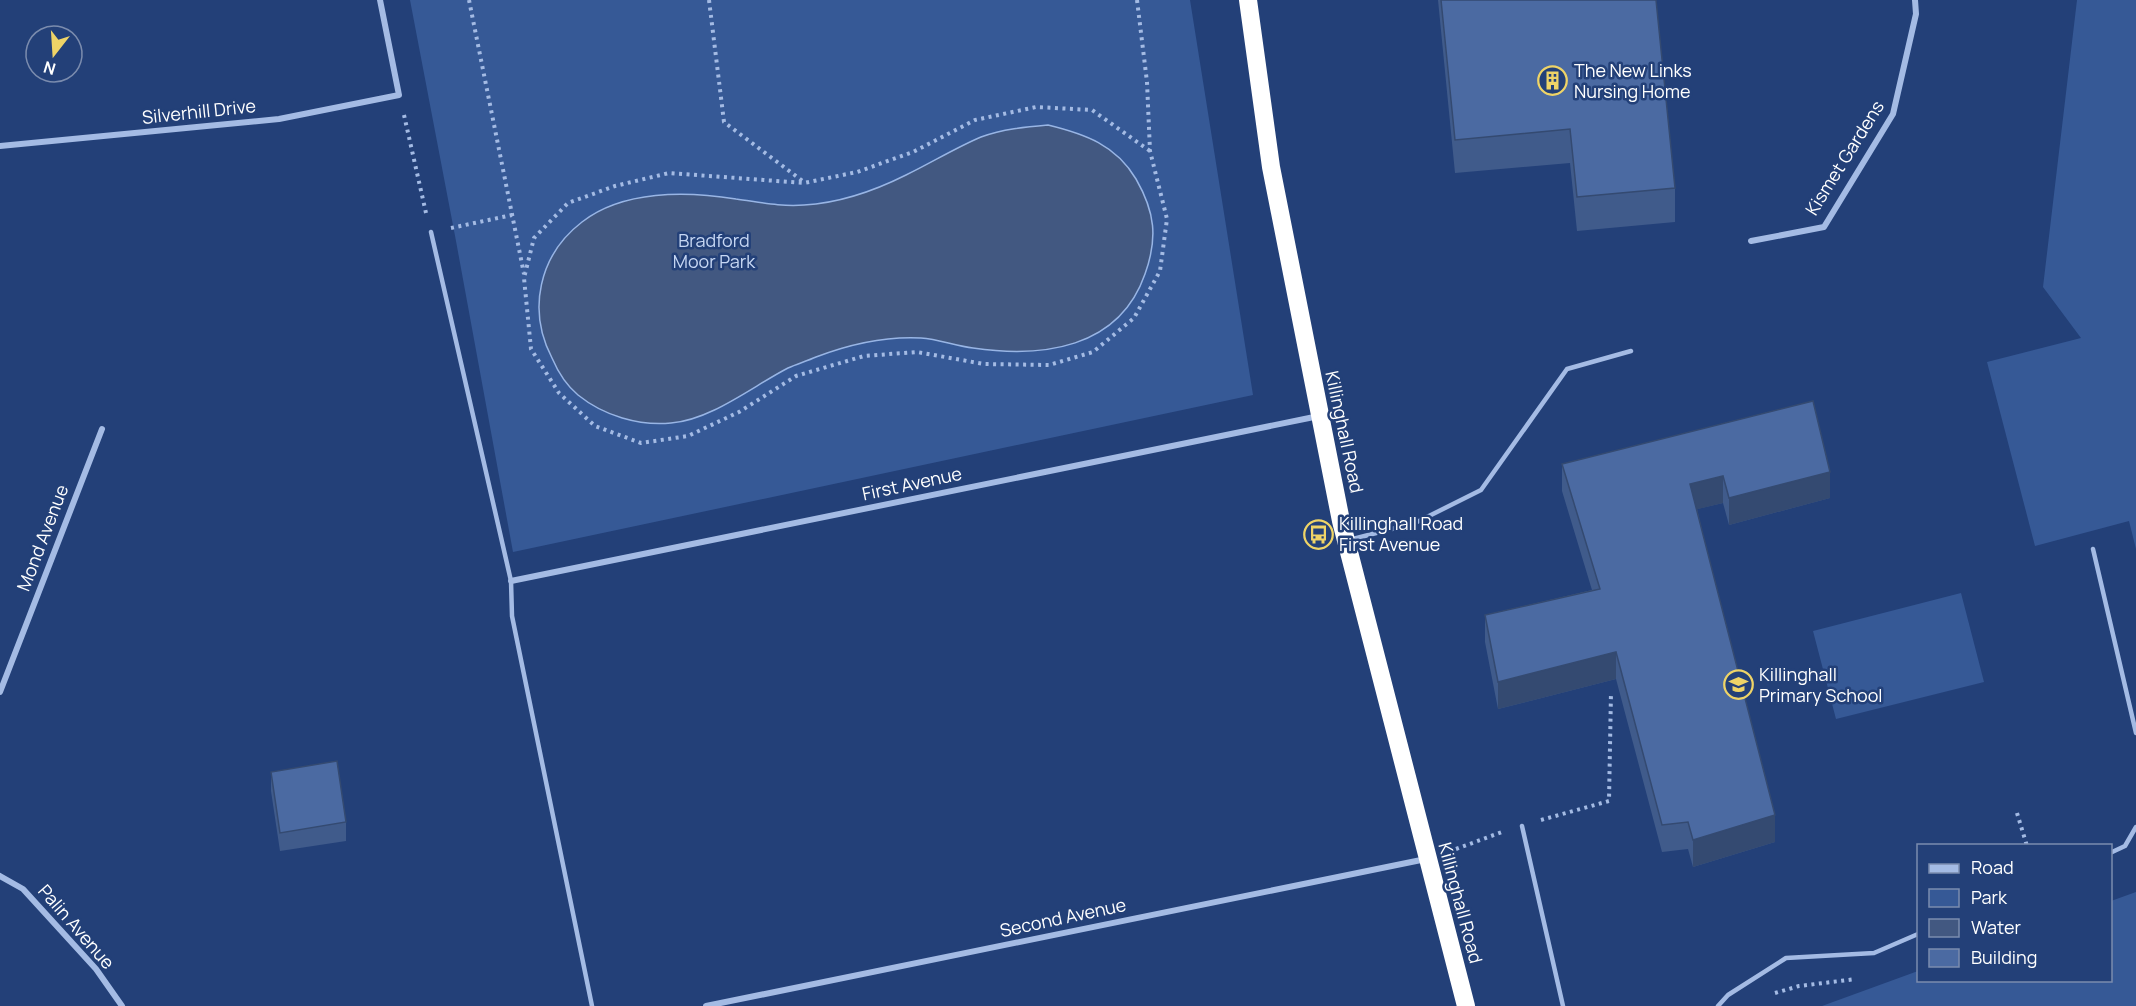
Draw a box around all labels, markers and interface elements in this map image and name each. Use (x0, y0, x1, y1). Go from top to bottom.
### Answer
north arrow (24, 24, 84, 84)
text: N (41, 56, 58, 81)
place label: The New Links Nursing Home (1574, 58, 1692, 103)
building icon: The New Links Nursing Home (1537, 65, 1569, 97)
street label: Silverhill Drive (141, 93, 257, 129)
street label: Kismet Gardens (1799, 96, 1889, 219)
park label: Bradford Moor Park (673, 228, 756, 273)
street label: Killinghall Road (1320, 369, 1370, 495)
street label: First Avenue (860, 461, 964, 505)
street label: Mond Avenue (11, 481, 73, 594)
place label: Killinghall Road First Avenue (1339, 511, 1463, 556)
bus stop icon: Killinghall Road First Avenue (1302, 518, 1334, 550)
place label: Killinghall Primary School (1759, 662, 1883, 707)
school or university icon: Killinghall Primary School (1722, 669, 1754, 701)
street label: Killinghall Road (1433, 840, 1489, 966)
legend (1917, 844, 2112, 982)
text: Road (1971, 855, 2014, 879)
street label: Palin Avenue (33, 879, 120, 974)
text: Park (1971, 885, 2008, 909)
street label: Second Avenue (997, 892, 1128, 942)
text: Water (1971, 915, 2021, 939)
text: Building (1971, 945, 2037, 969)

